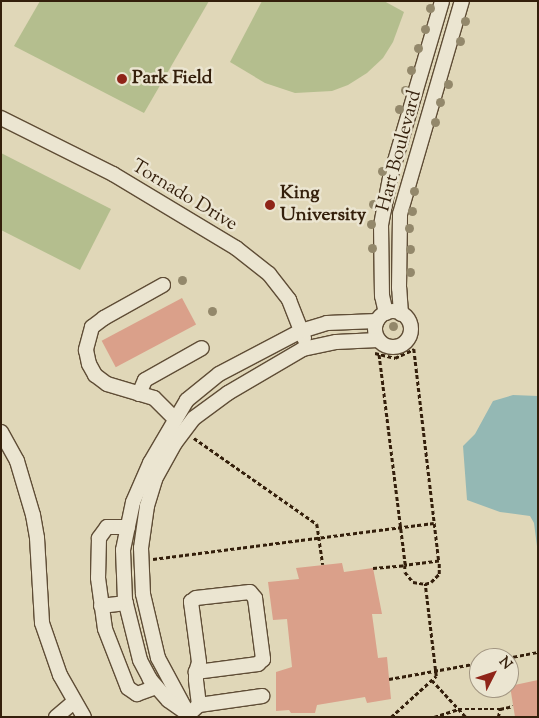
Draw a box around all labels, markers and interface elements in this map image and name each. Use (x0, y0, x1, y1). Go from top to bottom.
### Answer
place label: Park Field (132, 68, 213, 90)
marker: Park Field (116, 73, 128, 85)
street label: Hart Boulevard (373, 88, 427, 214)
street label: Tornado Drive (127, 155, 241, 237)
place label: King University (280, 183, 366, 227)
marker: King University (264, 199, 276, 211)
north arrow (469, 648, 519, 698)
text: N (493, 653, 516, 675)

